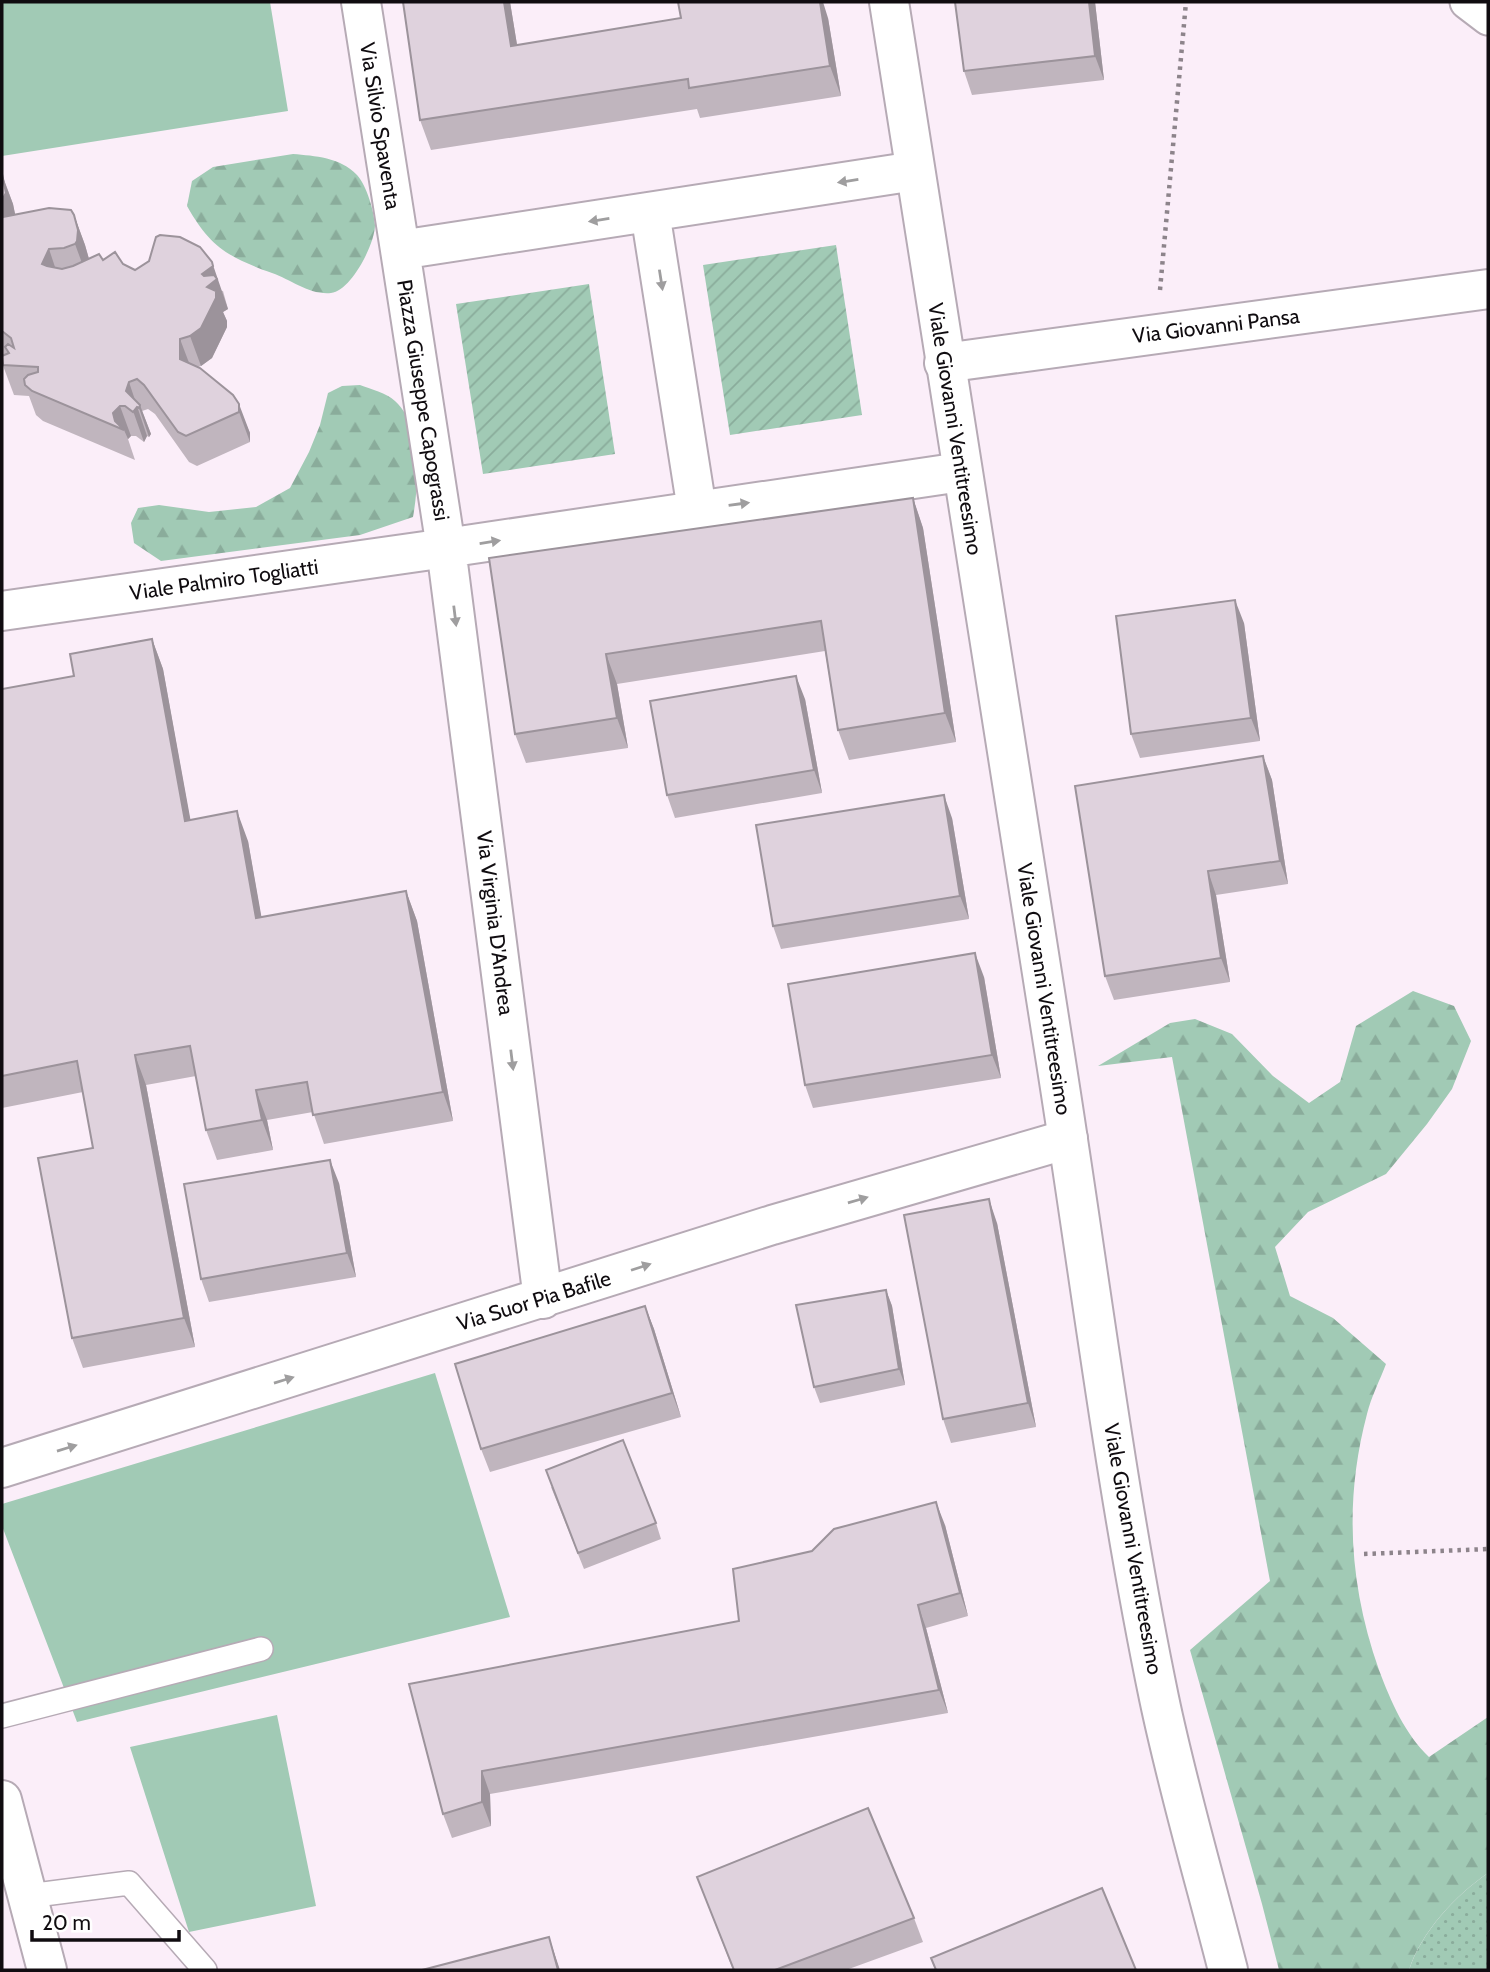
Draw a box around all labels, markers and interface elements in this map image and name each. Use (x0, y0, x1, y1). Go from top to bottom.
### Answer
street label: Via Silvio Spaventa (355, 41, 406, 211)
one-way arrow (837, 176, 859, 187)
one-way arrow (588, 215, 610, 226)
one-way arrow (656, 269, 667, 291)
street label: Piazza Giuseppe Capograssi (392, 278, 455, 522)
street label: Viale Giovanni Ventitreesimo (923, 301, 988, 557)
street label: Via Giovanni Pansa (1131, 303, 1301, 348)
one-way arrow (728, 498, 750, 509)
one-way arrow (479, 536, 501, 547)
street label: Viale Palmiro Togliatti (128, 554, 320, 605)
one-way arrow (449, 605, 460, 627)
street label: Via Virginia D'Andrea (472, 829, 519, 1017)
street label: Viale Giovanni Ventitreesimo (1012, 861, 1077, 1117)
one-way arrow (507, 1049, 518, 1071)
one-way arrow (848, 1195, 869, 1205)
one-way arrow (631, 1262, 652, 1272)
street label: Via Suor Pia Bafile (454, 1265, 614, 1336)
one-way arrow (274, 1374, 295, 1384)
street label: Viale Giovanni Ventitreesimo (1099, 1421, 1168, 1677)
one-way arrow (57, 1442, 78, 1453)
scale bar (32, 1898, 178, 1942)
text: 20 m (42, 1910, 91, 1935)

